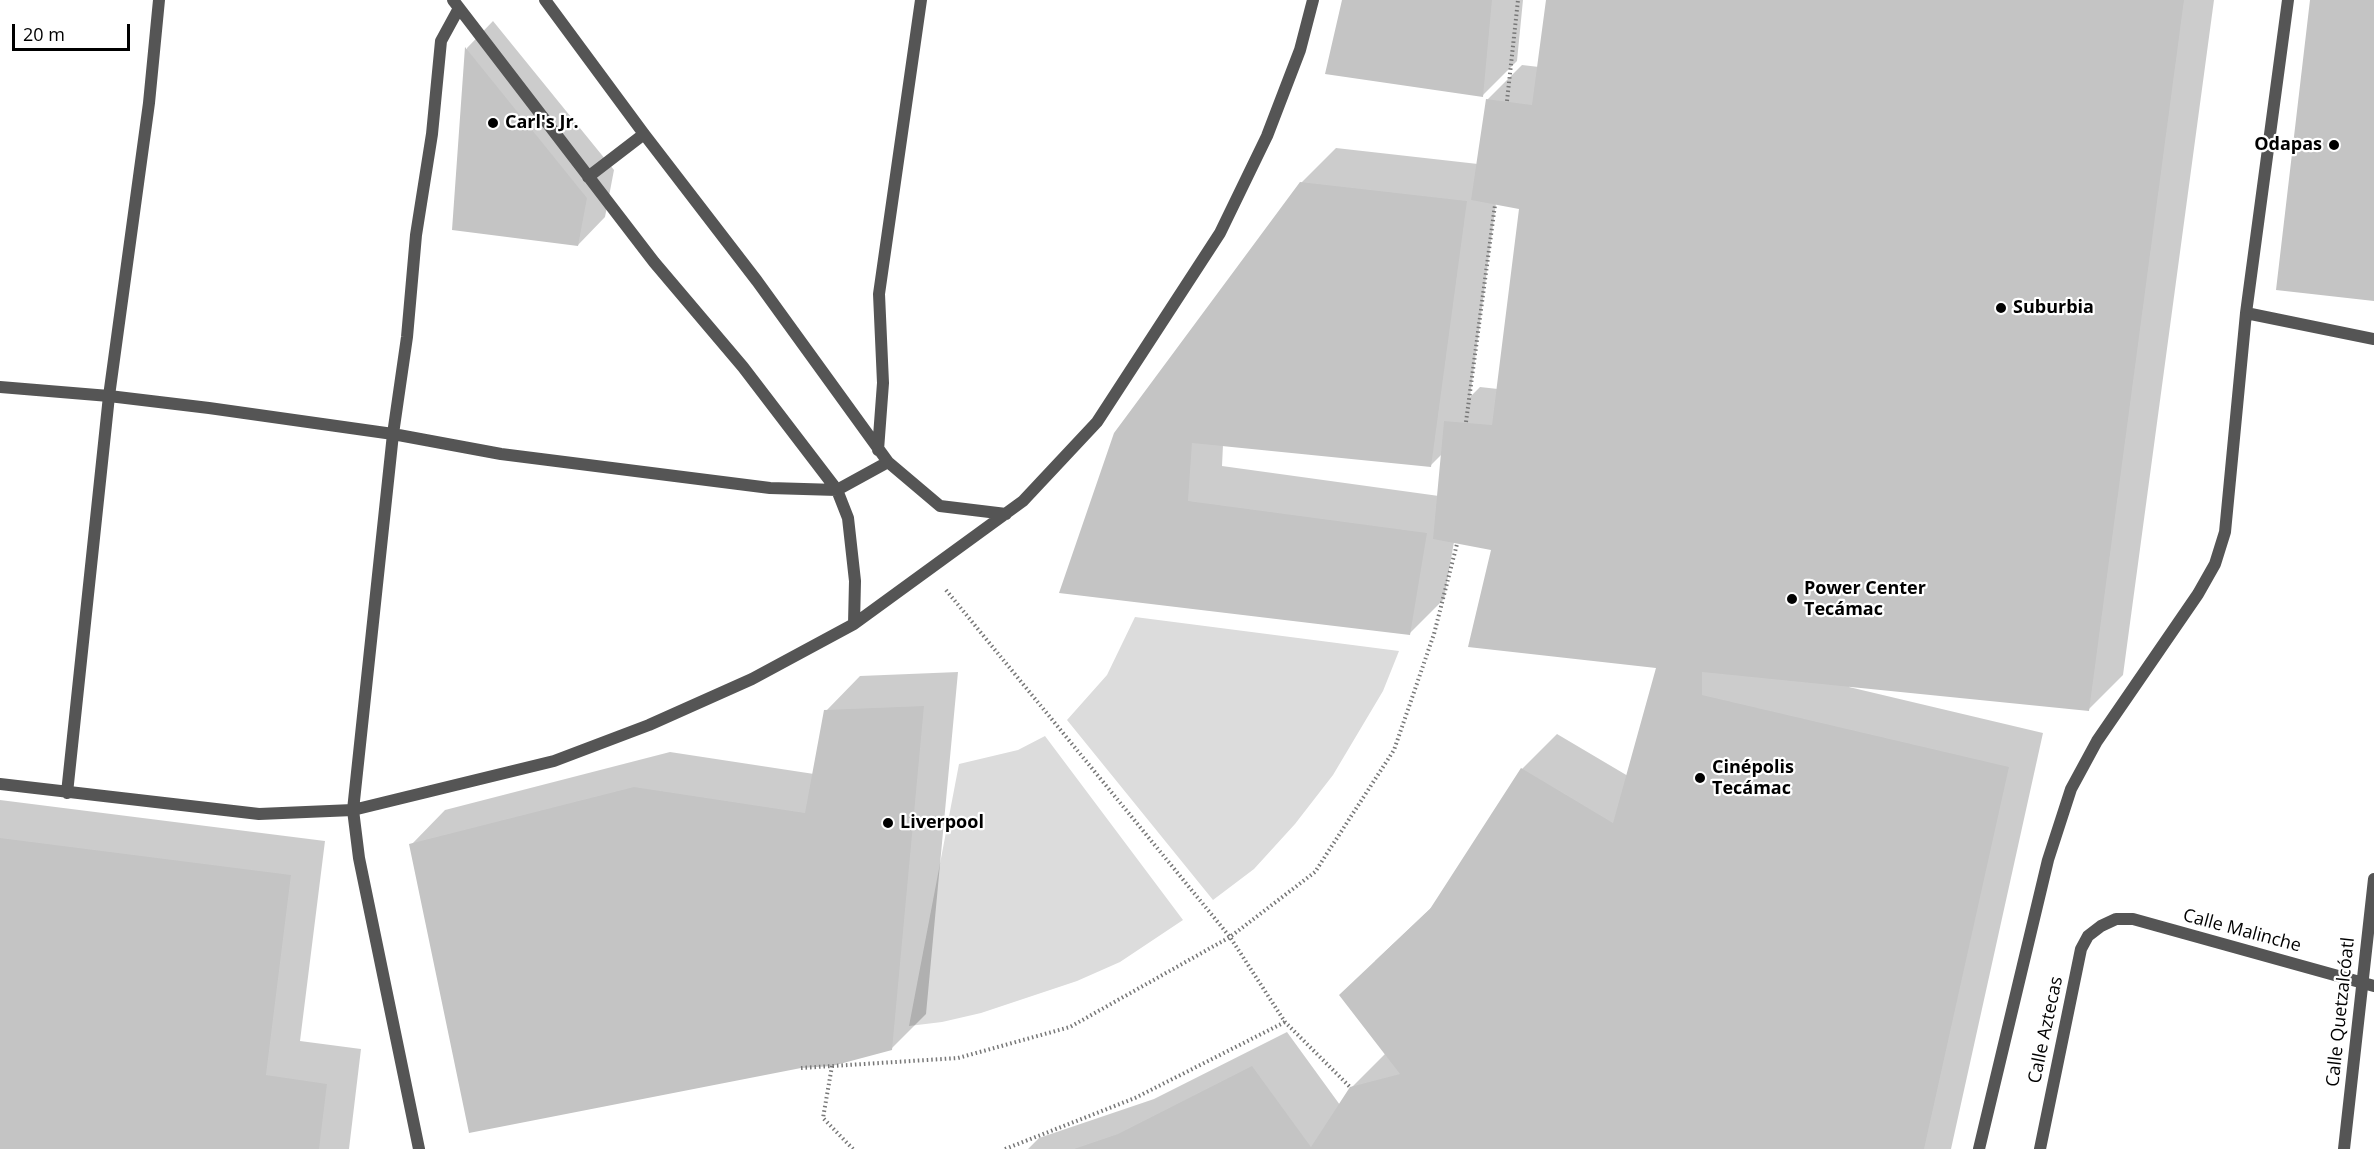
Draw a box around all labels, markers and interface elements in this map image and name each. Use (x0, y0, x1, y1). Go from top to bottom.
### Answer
scale bar (15, 12, 134, 50)
text: 20 m (23, 22, 65, 46)
place label: Carl's Jr. (505, 112, 579, 134)
marker: Carl's Jr. (486, 116, 500, 130)
place label: Odapas (2254, 134, 2322, 156)
marker: Odapas (2327, 138, 2341, 152)
place label: Suburbia (2013, 297, 2094, 319)
marker: Suburbia (1994, 301, 2008, 315)
place label: Power Center Tecámac (1804, 578, 1926, 620)
marker: Power Center Tecámac (1785, 592, 1799, 606)
place label: Cinépolis Tecámac (1712, 757, 1794, 800)
marker: Cinépolis Tecámac (1693, 771, 1707, 785)
place label: Liverpool (900, 812, 984, 834)
marker: Liverpool (881, 816, 895, 830)
street label: Calle Malinche (2181, 905, 2303, 957)
street label: Calle Quetzalcóatl (2322, 936, 2360, 1088)
street label: Calle Aztecas (2024, 975, 2068, 1085)

